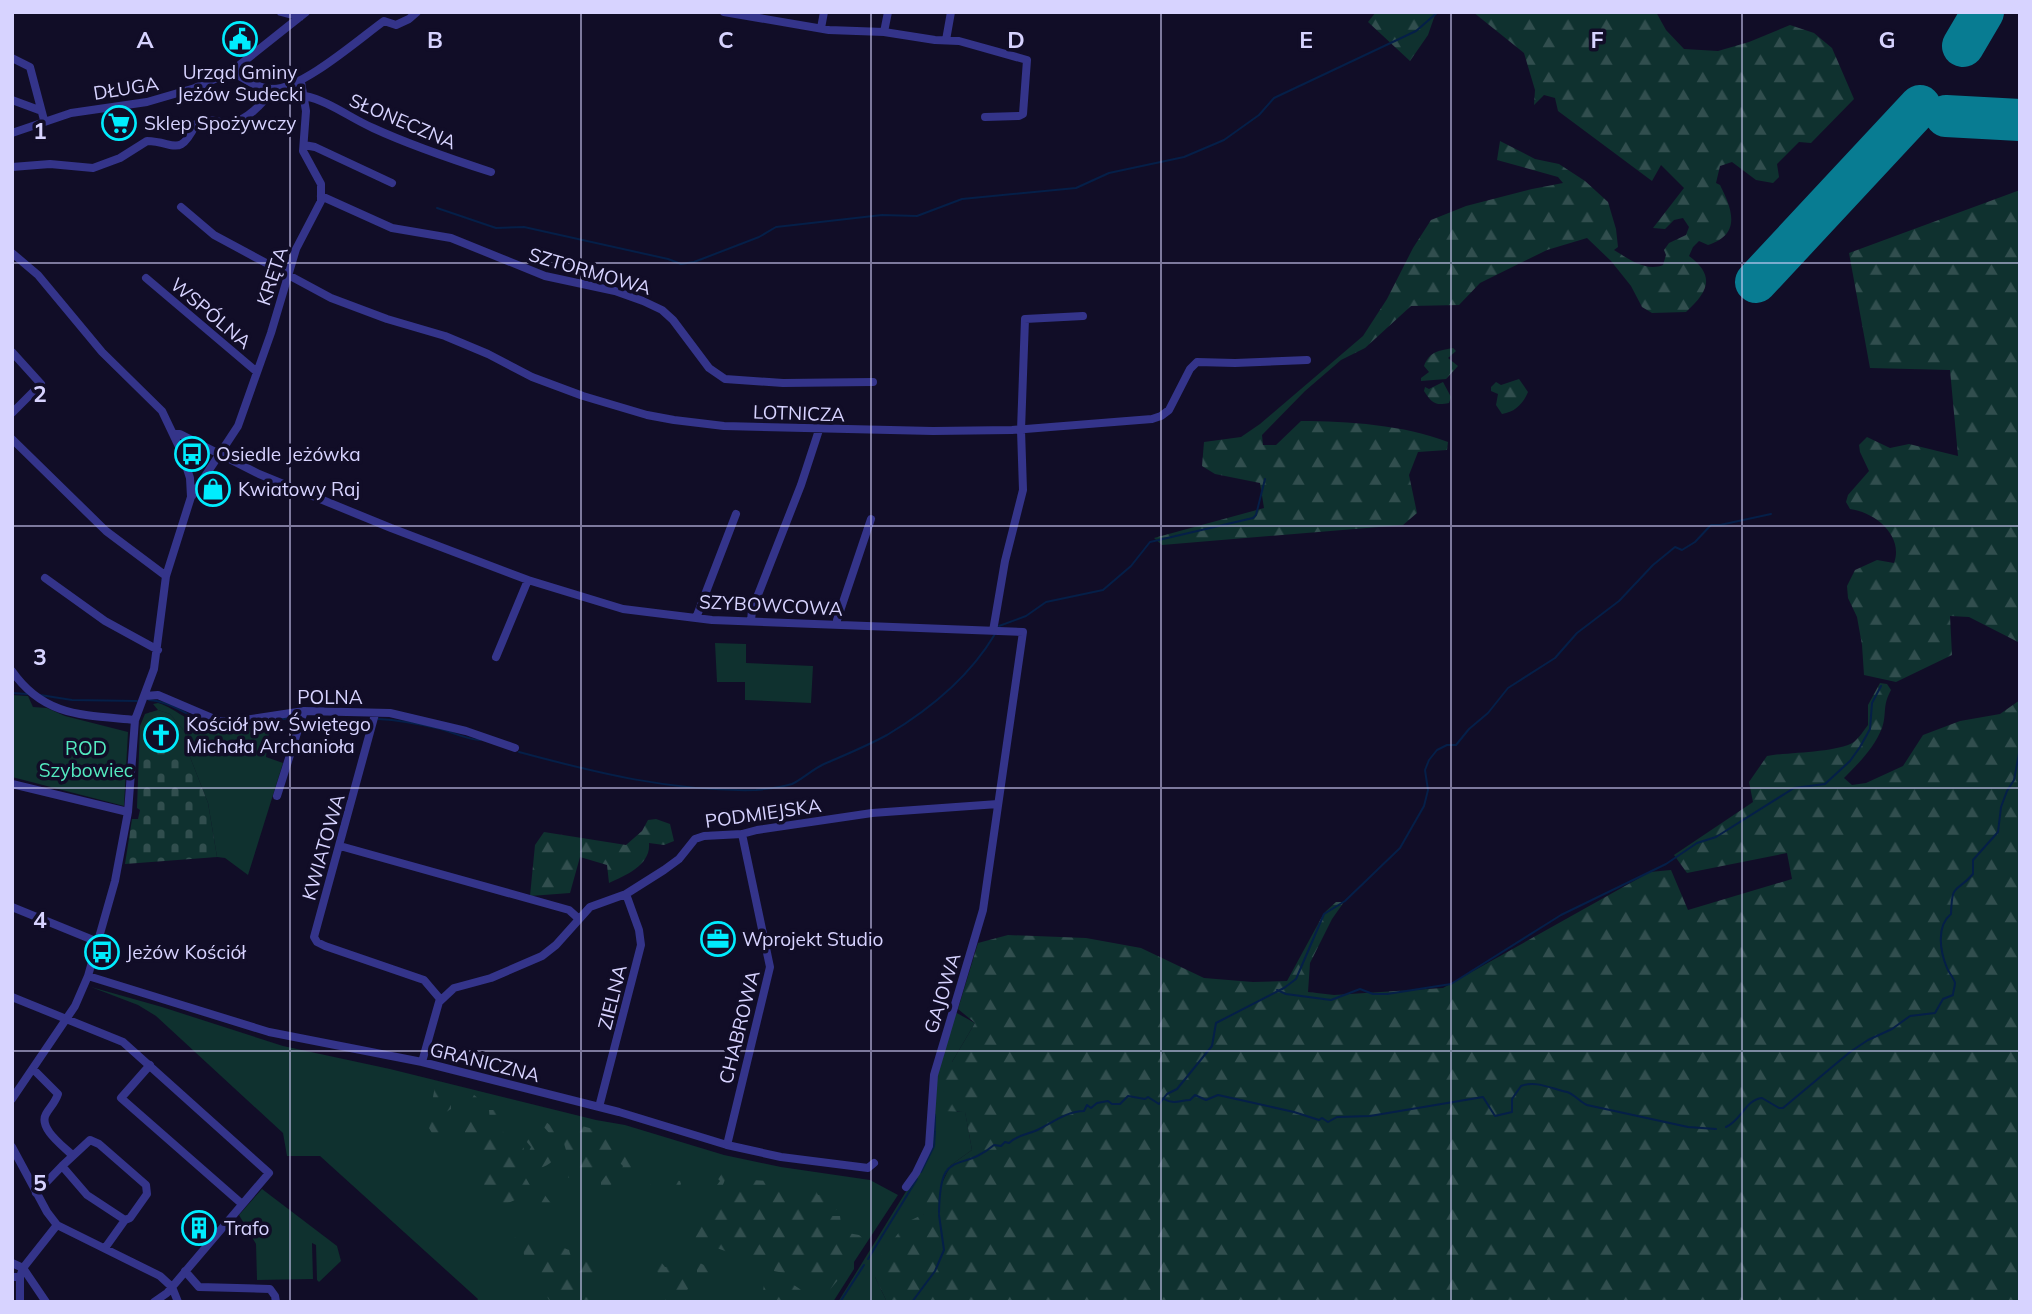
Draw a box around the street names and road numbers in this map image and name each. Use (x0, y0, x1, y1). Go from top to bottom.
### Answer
street label: DŁUGA (92, 71, 160, 105)
street label: SŁONECZNA (346, 88, 460, 154)
street label: SZTORMOWA (526, 242, 654, 300)
street label: KRĘTA (251, 244, 293, 308)
street label: WSPÓLNA (166, 272, 256, 354)
street label: LOTNICZA (753, 399, 845, 427)
street label: SZYBOWCOWA (699, 589, 844, 621)
street label: POLNA (297, 685, 363, 709)
street label: KWIATOWA (296, 791, 350, 903)
street label: PODMIEJSKA (703, 793, 823, 833)
street label: GAJOWA (918, 950, 966, 1036)
street label: ZIELNA (592, 962, 632, 1032)
street label: CHABROWA (713, 968, 765, 1086)
street label: GRANICZNA (428, 1037, 542, 1087)

